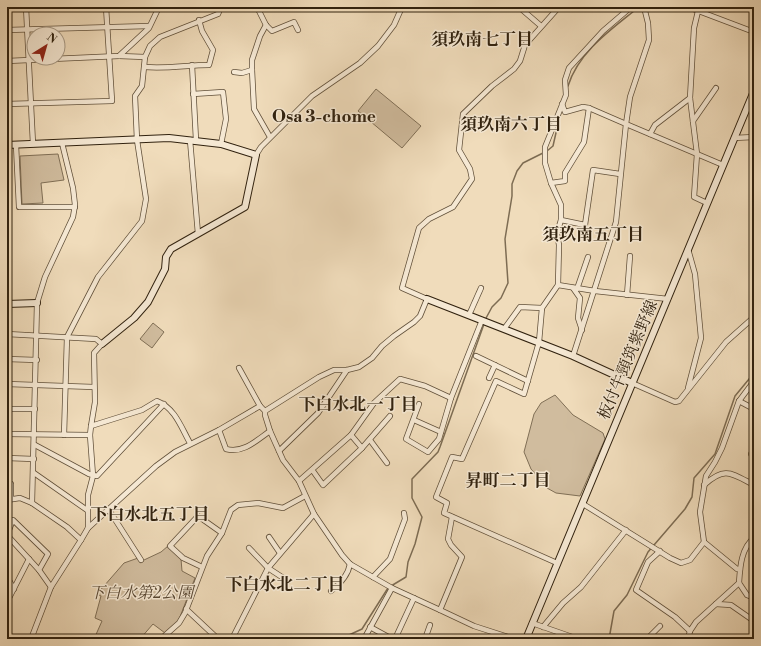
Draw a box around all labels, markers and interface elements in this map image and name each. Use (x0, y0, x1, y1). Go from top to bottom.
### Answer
north arrow (26, 26, 66, 66)
district label: 須玖南七丁目 (431, 29, 533, 51)
text: N (44, 31, 59, 47)
district label: Osa 3-chome (272, 106, 376, 128)
district label: 須玖南六丁目 (460, 114, 562, 136)
district label: 須玖南五丁目 (542, 224, 644, 246)
street label: 板付牛頸筑紫野線 (594, 297, 662, 423)
district label: 下白水北一丁目 (299, 394, 418, 416)
district label: 昇町二丁目 (466, 470, 551, 492)
district label: 下白水北五丁目 (91, 504, 210, 526)
district label: 下白水北二丁目 (226, 574, 345, 596)
park label: 下白水第2公園 (89, 583, 196, 603)

